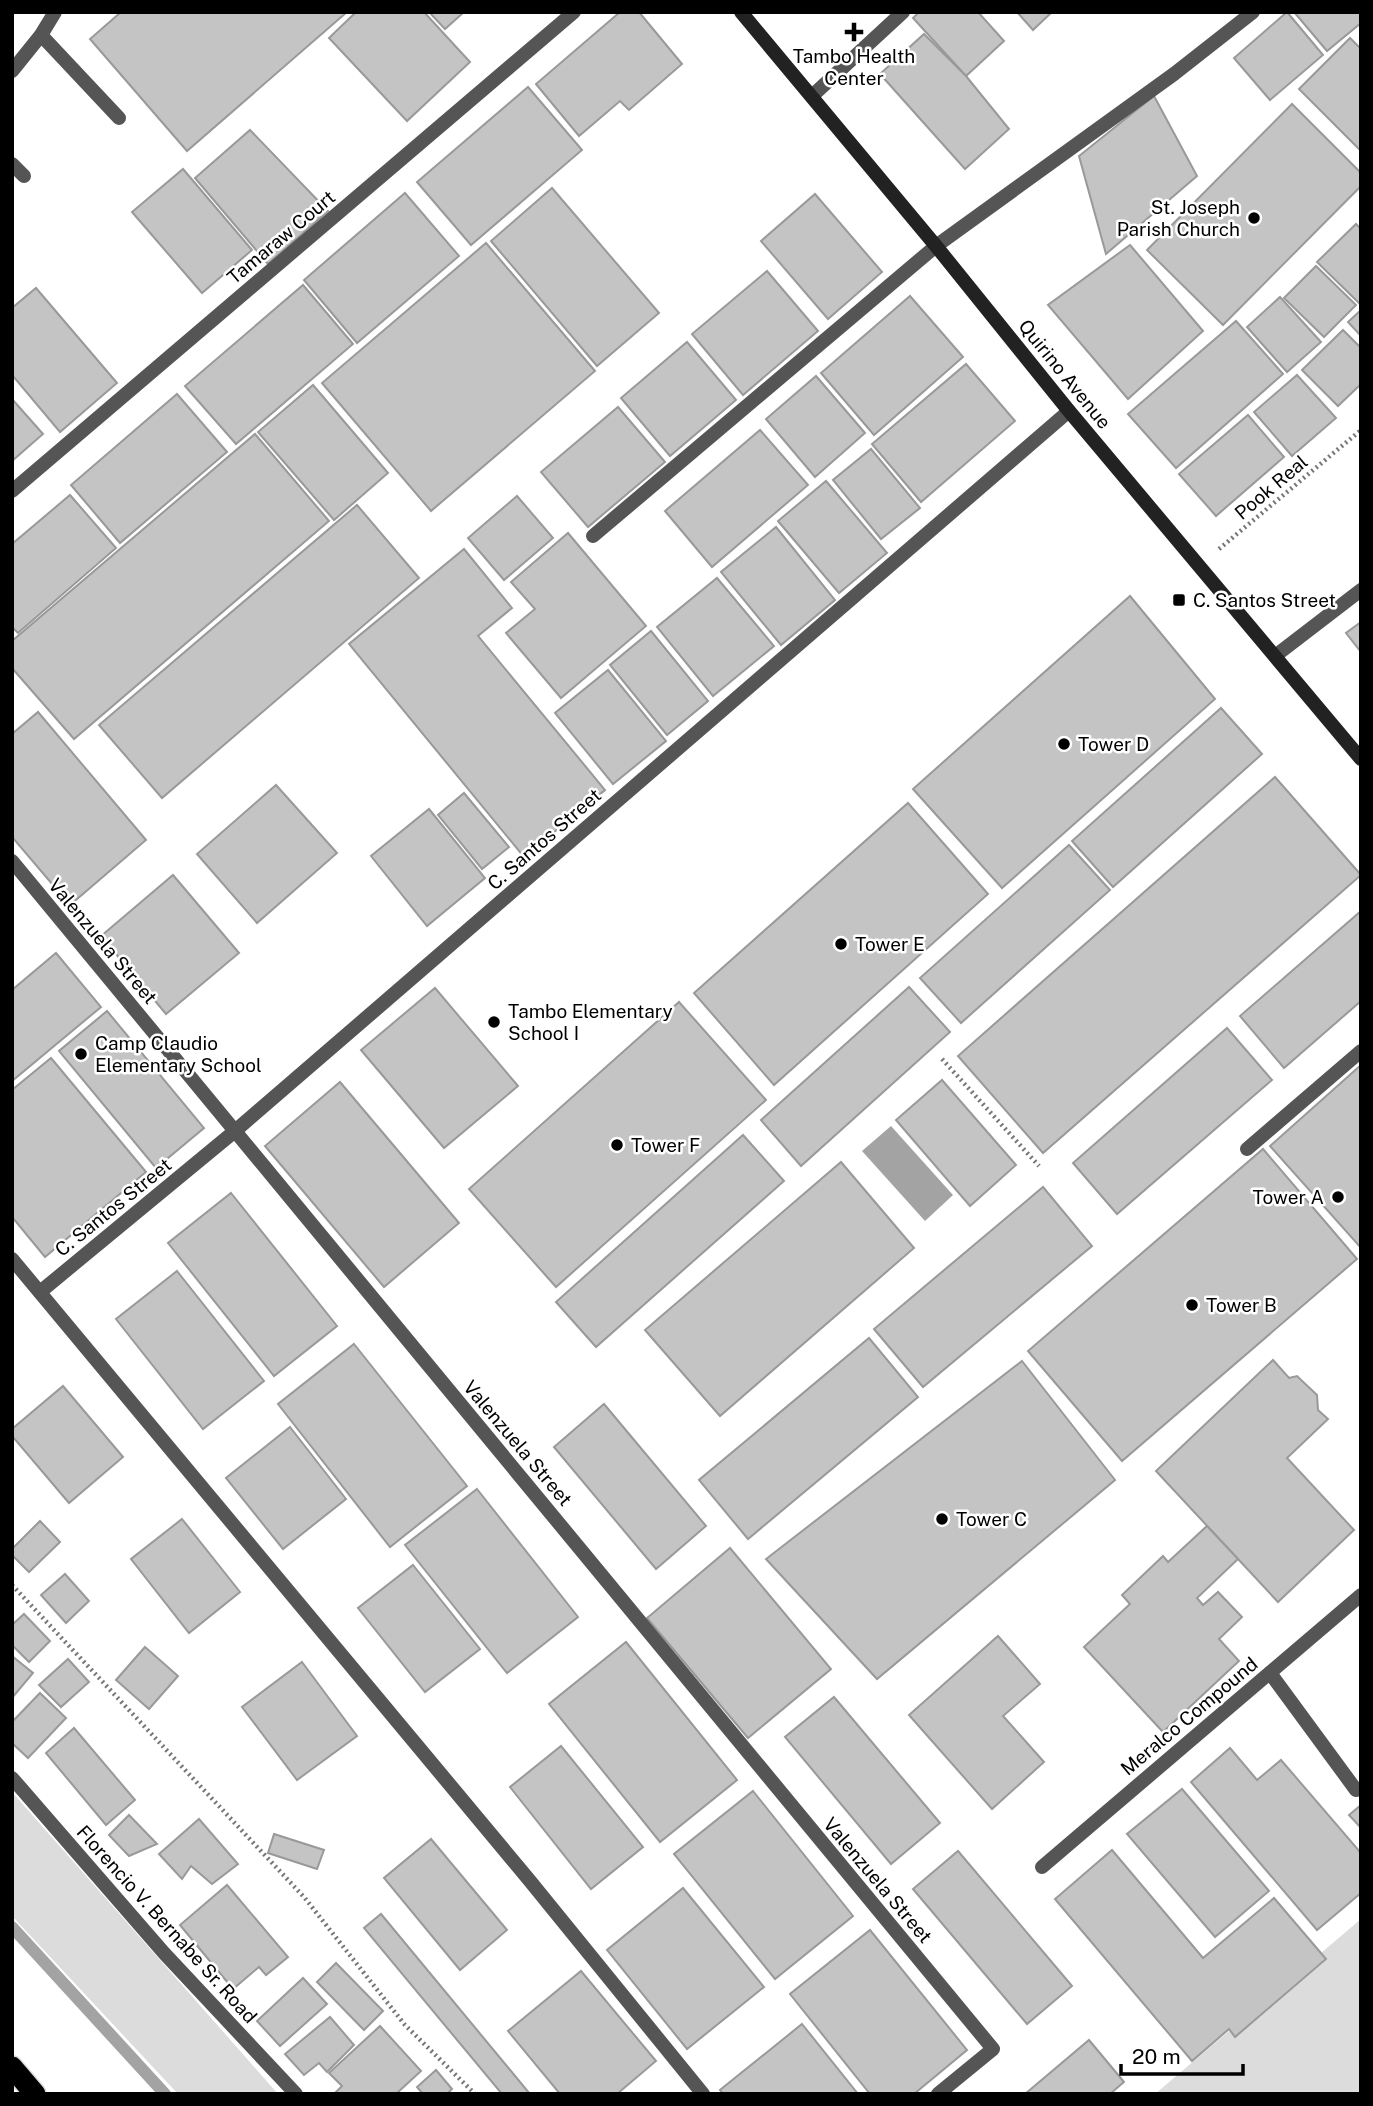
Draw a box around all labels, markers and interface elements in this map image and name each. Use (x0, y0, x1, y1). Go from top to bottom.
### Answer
marker: Tambo Health Center (844, 22, 864, 42)
place label: Tambo Health Center (793, 45, 915, 89)
street label: Tamaraw Court (223, 186, 339, 288)
place label: St. Joseph Parish Church (1117, 196, 1240, 240)
marker: St. Joseph Parish Church (1246, 210, 1262, 226)
street label: Quirino Avenue (1014, 315, 1116, 433)
street label: Pook Real (1230, 450, 1312, 524)
place label: C. Santos Street (1193, 589, 1336, 611)
marker: C. Santos Street (1171, 592, 1187, 608)
place label: Tower D (1078, 733, 1149, 755)
marker: Tower D (1056, 736, 1072, 752)
street label: C. Santos Street (483, 784, 605, 894)
street label: Valenzuela Street (44, 874, 162, 1008)
place label: Tower E (855, 933, 925, 955)
marker: Tower E (833, 936, 849, 952)
place label: Tambo Elementary School I (508, 1000, 673, 1044)
marker: Tambo Elementary School I (486, 1014, 502, 1030)
place label: Camp Claudio Elementary School (95, 1032, 262, 1076)
marker: Camp Claudio Elementary School (73, 1046, 89, 1062)
place label: Tower F (631, 1134, 700, 1156)
marker: Tower F (609, 1137, 625, 1153)
street label: C. Santos Street (51, 1153, 175, 1261)
place label: Tower A (1253, 1186, 1324, 1208)
marker: Tower A (1330, 1189, 1346, 1205)
place label: Tower B (1206, 1294, 1277, 1316)
marker: Tower B (1184, 1297, 1200, 1313)
street label: Valenzuela Street (459, 1376, 577, 1510)
place label: Tower C (956, 1508, 1027, 1530)
marker: Tower C (934, 1511, 950, 1527)
street label: Meralco Compound (1116, 1652, 1262, 1780)
street label: Valenzuela Street (819, 1813, 937, 1947)
street label: Florencio V. Bernabe Sr. Road (72, 1821, 262, 2027)
scale bar (1121, 2032, 1244, 2076)
text: 20 m (1132, 2044, 1181, 2069)

